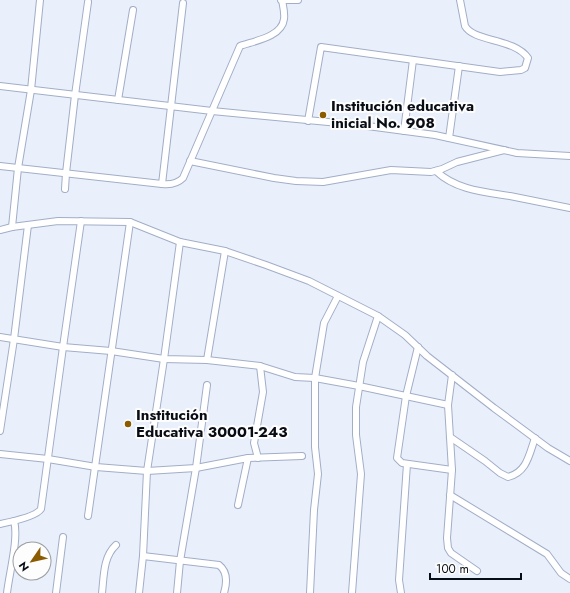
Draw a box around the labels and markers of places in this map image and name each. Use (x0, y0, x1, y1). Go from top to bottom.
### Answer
place label: Institución educativa inicial No. 908 (331, 95, 474, 134)
marker: Institución educativa inicial No. 908 (318, 110, 328, 120)
place label: Institución Educativa 30001-243 (136, 404, 288, 443)
marker: Institución Educativa 30001-243 (123, 419, 133, 429)

